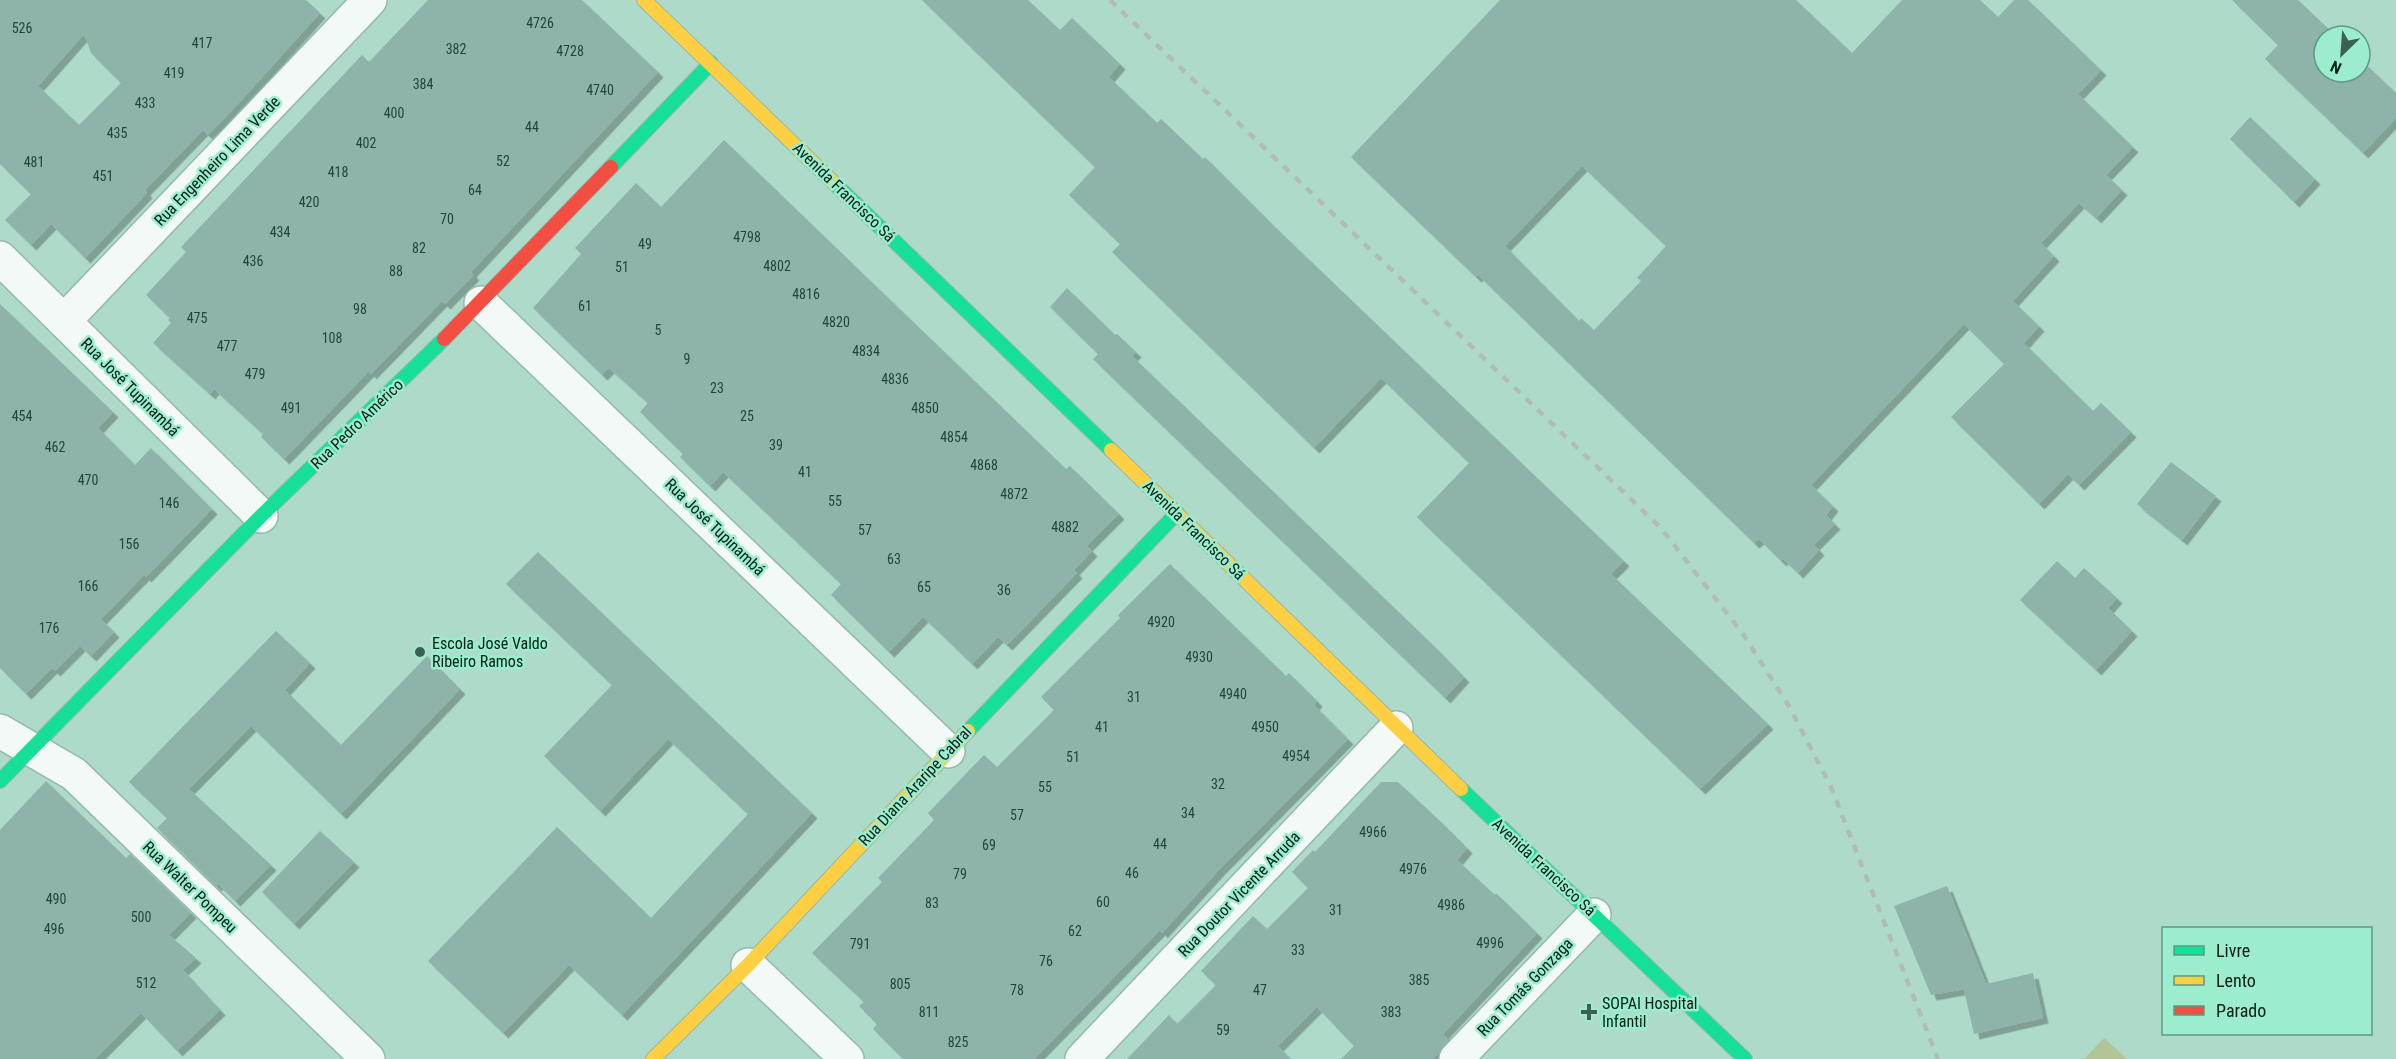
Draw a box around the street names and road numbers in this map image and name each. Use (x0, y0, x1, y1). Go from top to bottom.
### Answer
street label: Rua Engenheiro Lima Verde (150, 92, 284, 230)
street label: Avenida Francisco Sá (789, 138, 899, 246)
street label: Rua José Tupinambá (77, 334, 183, 440)
street label: Rua Pedro Américo (307, 375, 407, 473)
street label: Rua José Tupinambá (661, 475, 769, 579)
street label: Avenida Francisco Sá (1139, 476, 1249, 584)
street label: Rua Diana Araripe Cabral (855, 722, 975, 850)
street label: Avenida Francisco Sá (1488, 814, 1600, 920)
street label: Rua Doutor Vicente Arruda (1174, 827, 1304, 961)
street label: Rua Walter Pompeu (139, 837, 241, 937)
street label: Rua Tomás Gonzaga (1473, 934, 1577, 1040)

